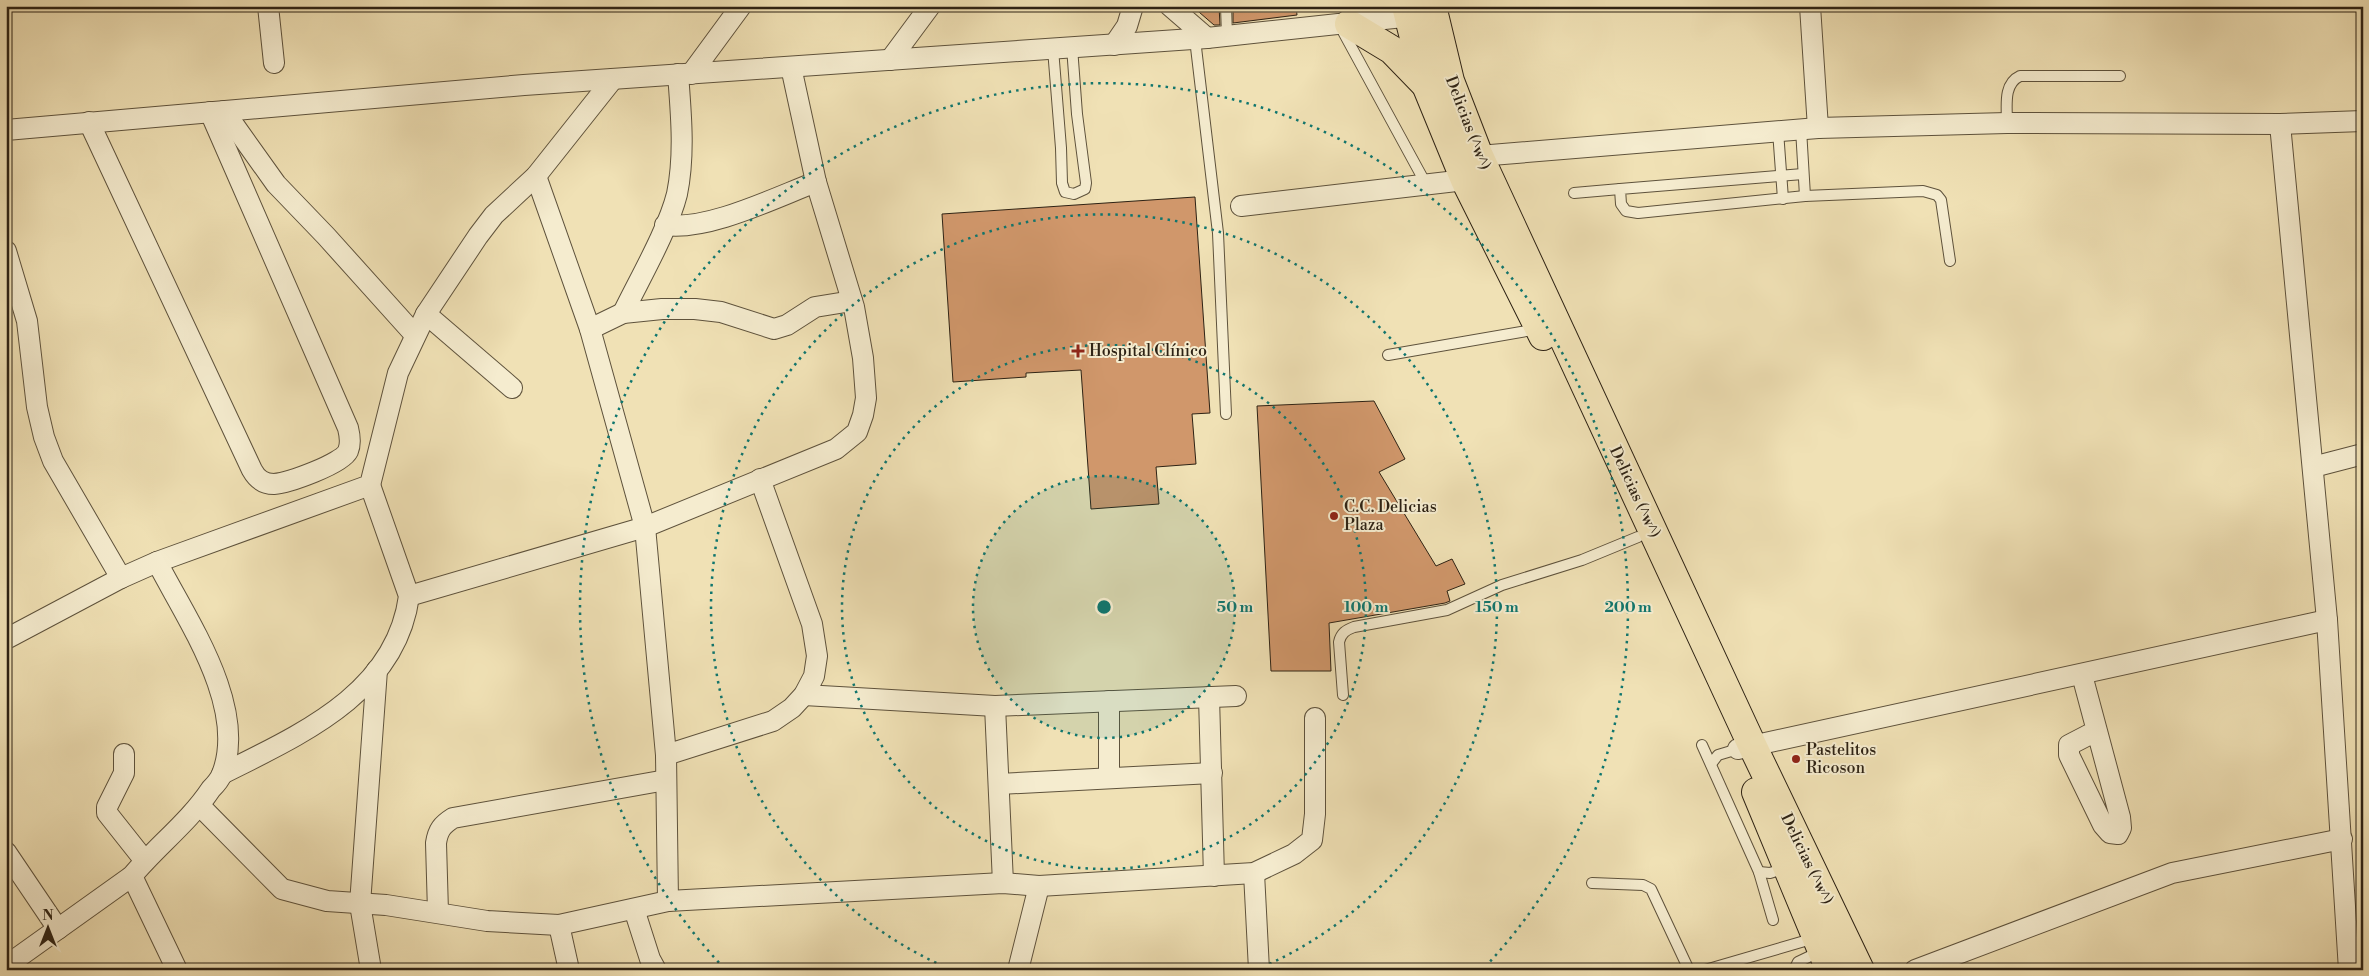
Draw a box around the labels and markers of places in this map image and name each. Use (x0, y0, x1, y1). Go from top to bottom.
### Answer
place label: Hospital Clínico (1089, 341, 1207, 361)
marker: Hospital Clínico (1071, 344, 1085, 358)
place label: C.C. Delicias Plaza (1344, 497, 1437, 535)
marker: C.C. Delicias Plaza (1328, 510, 1340, 522)
centre of rings (1095, 598, 1113, 616)
place label: Pastelitos Ricoson (1806, 740, 1876, 778)
marker: Pastelitos Ricoson (1790, 753, 1802, 765)

